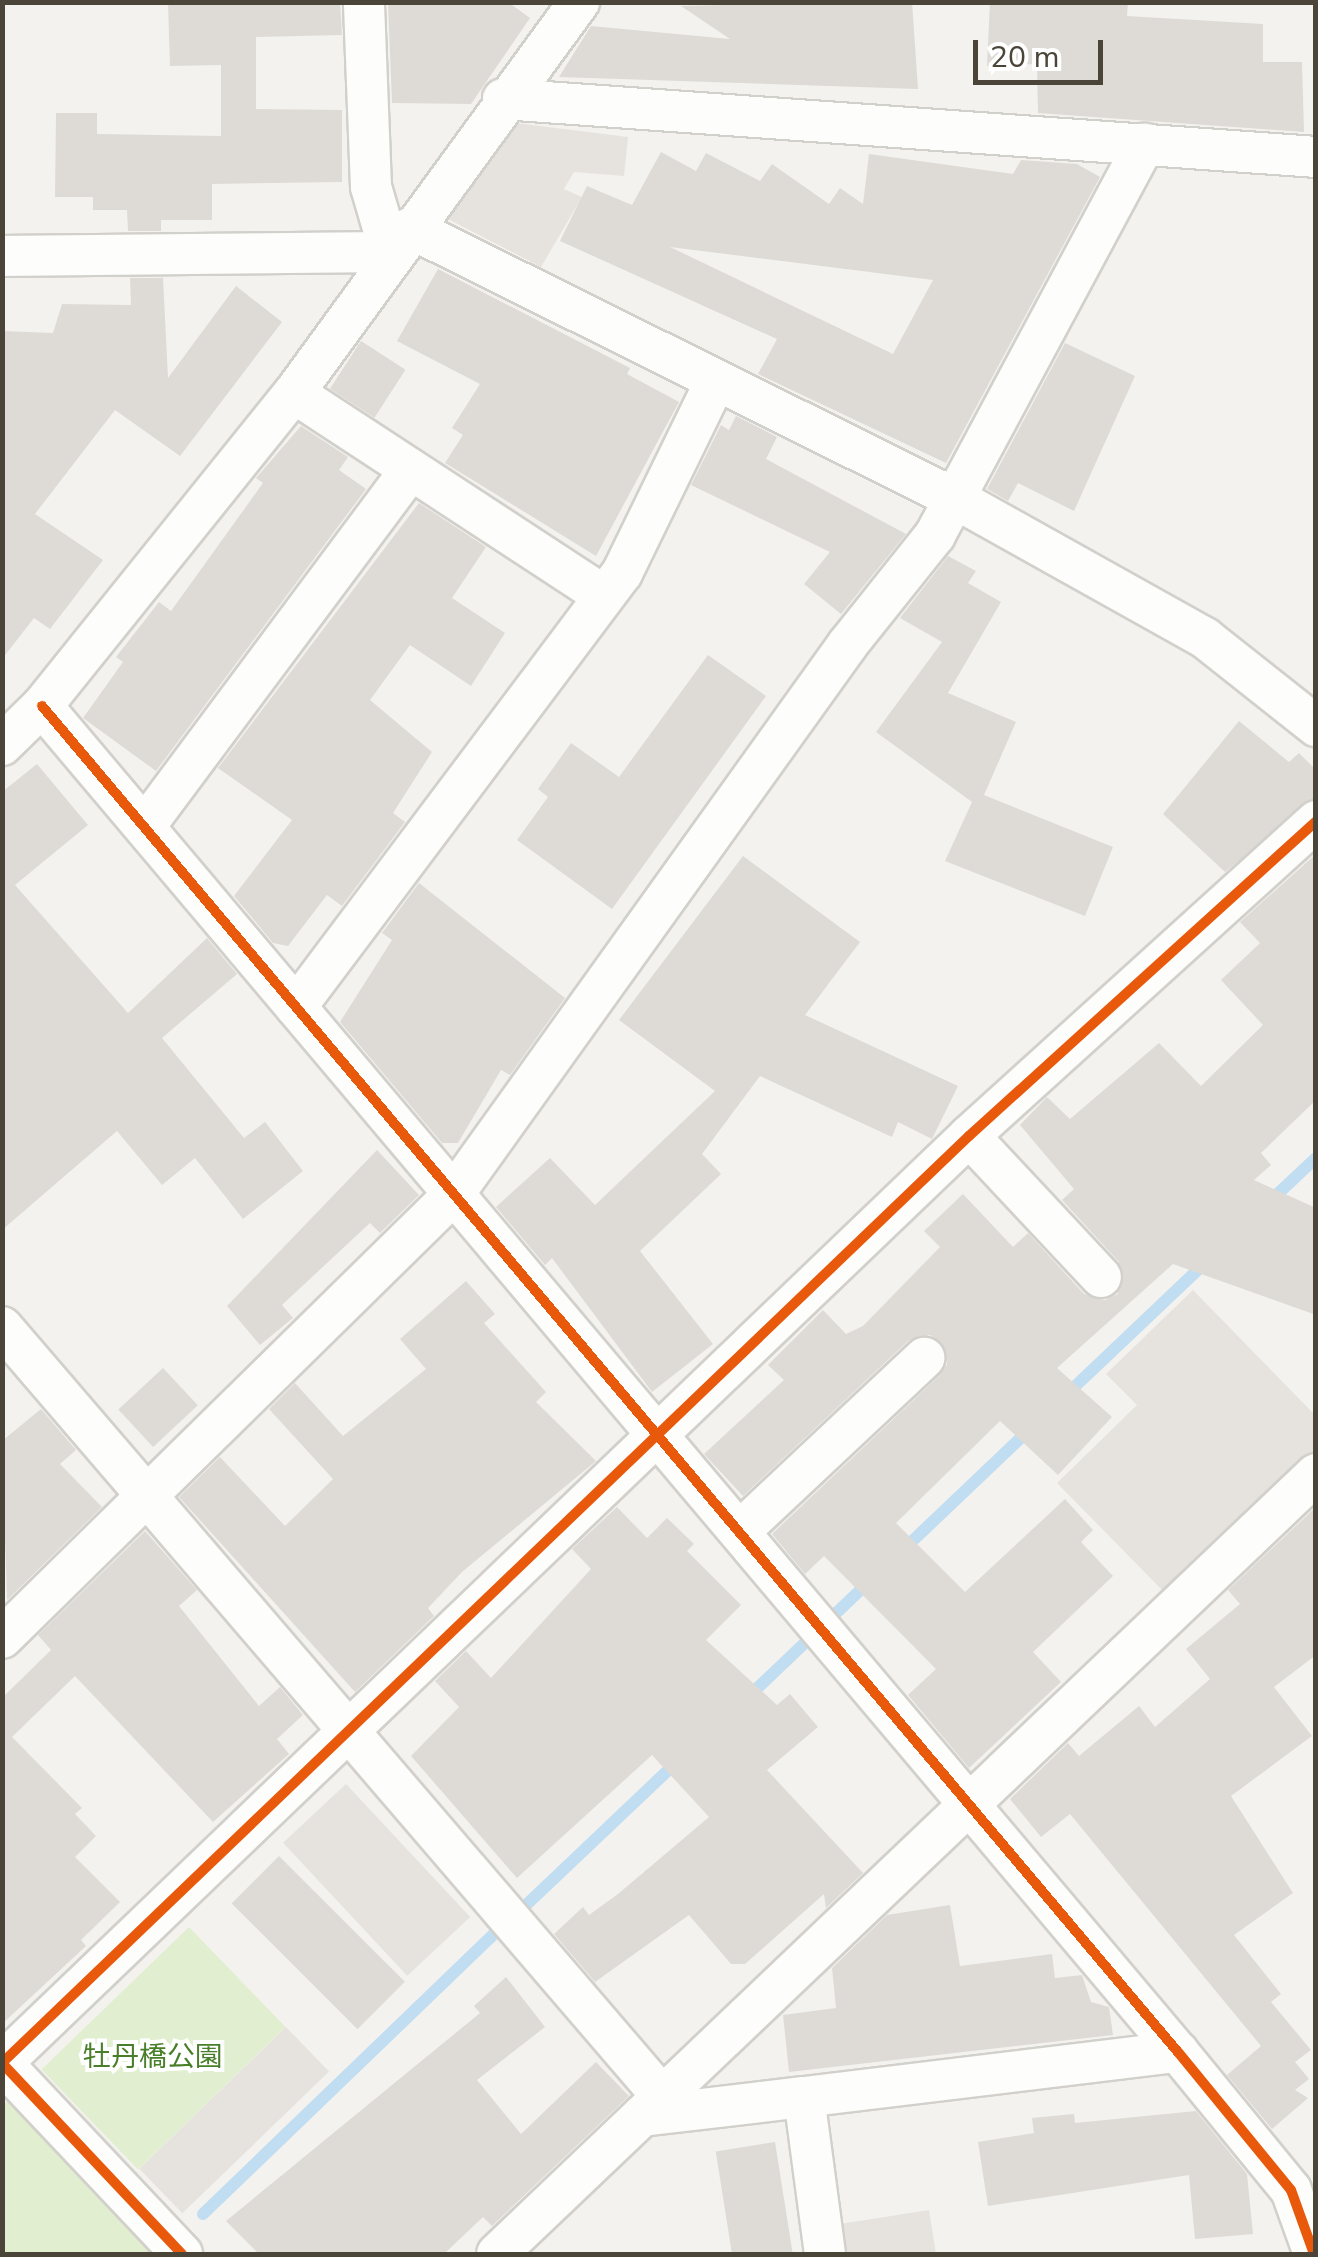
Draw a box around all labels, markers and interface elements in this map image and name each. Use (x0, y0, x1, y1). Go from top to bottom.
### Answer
scale bar (978, 20, 1108, 82)
text: 20 m (990, 37, 1059, 78)
park label: 牡丹橋公園 (83, 2040, 223, 2074)

